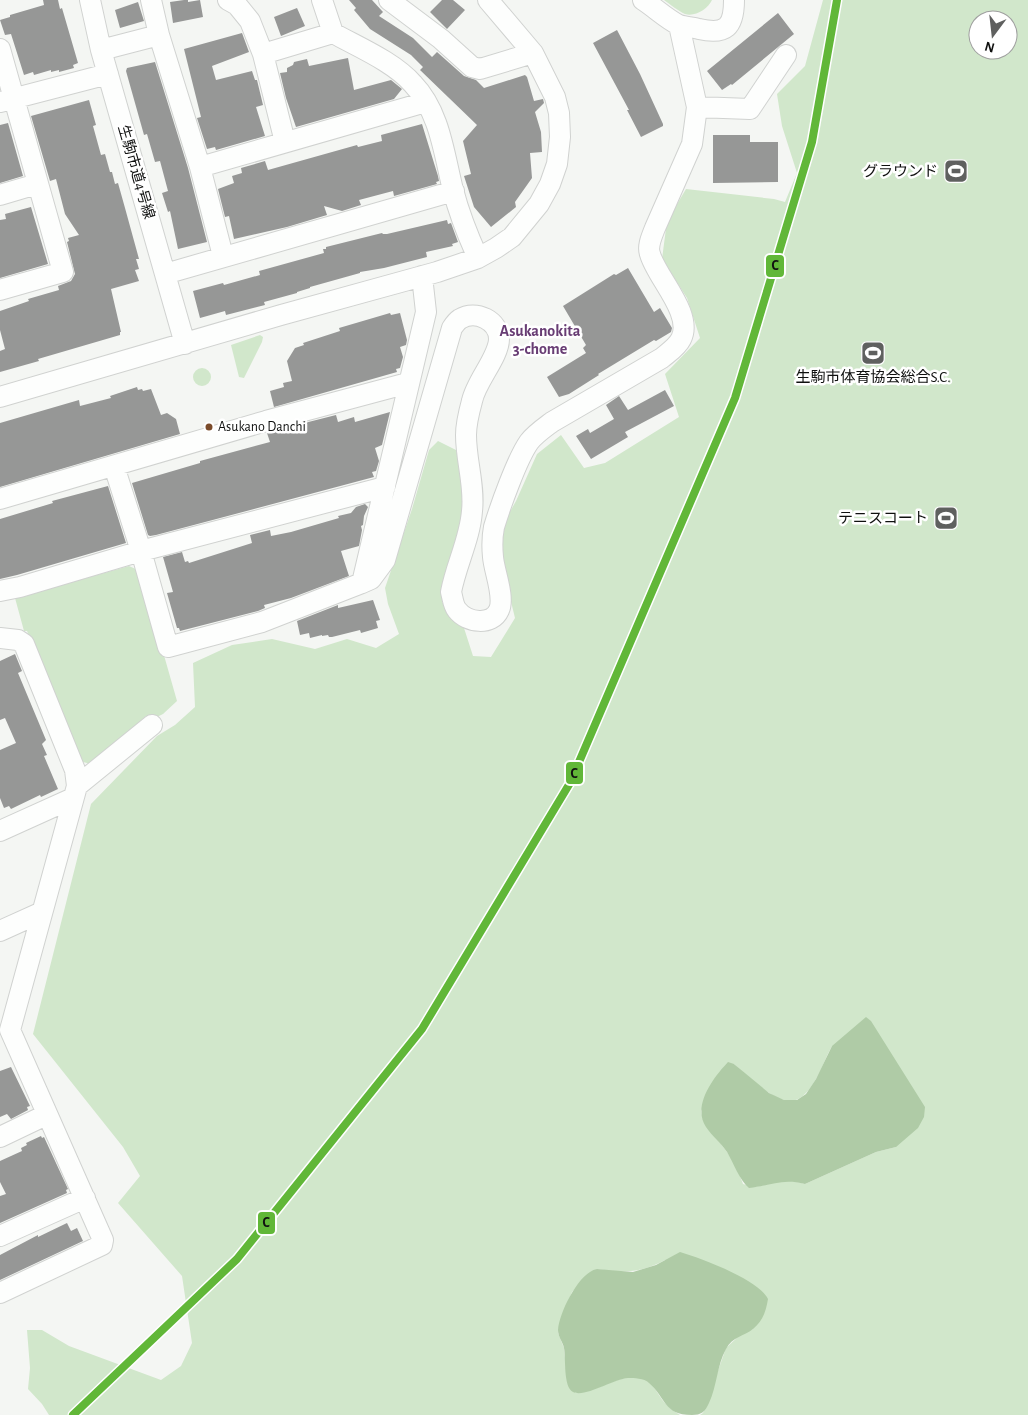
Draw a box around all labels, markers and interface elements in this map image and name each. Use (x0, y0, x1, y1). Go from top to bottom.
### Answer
north arrow (968, 10, 1018, 60)
text: N (983, 39, 996, 55)
street label: 生駒市道4号線 (115, 123, 158, 221)
sports icon: グラウンド (943, 158, 969, 184)
place label: グラウンド (863, 163, 938, 179)
line badge: C (765, 254, 785, 278)
text: C (771, 259, 779, 273)
district label: Asukanokita 3-chome (500, 323, 581, 357)
sports icon: 生駒市体育協会総合S.C. (860, 340, 886, 366)
place label: 生駒市体育協会総合S.C. (795, 368, 951, 385)
place label: Asukano Danchi (218, 420, 306, 434)
marker: Asukano Danchi (204, 422, 214, 432)
sports icon: テニスコート (933, 505, 959, 531)
place label: テニスコート (838, 511, 928, 526)
line badge: C (565, 761, 584, 785)
text: C (570, 767, 578, 781)
line badge: C (257, 1211, 276, 1235)
text: C (262, 1216, 270, 1230)

